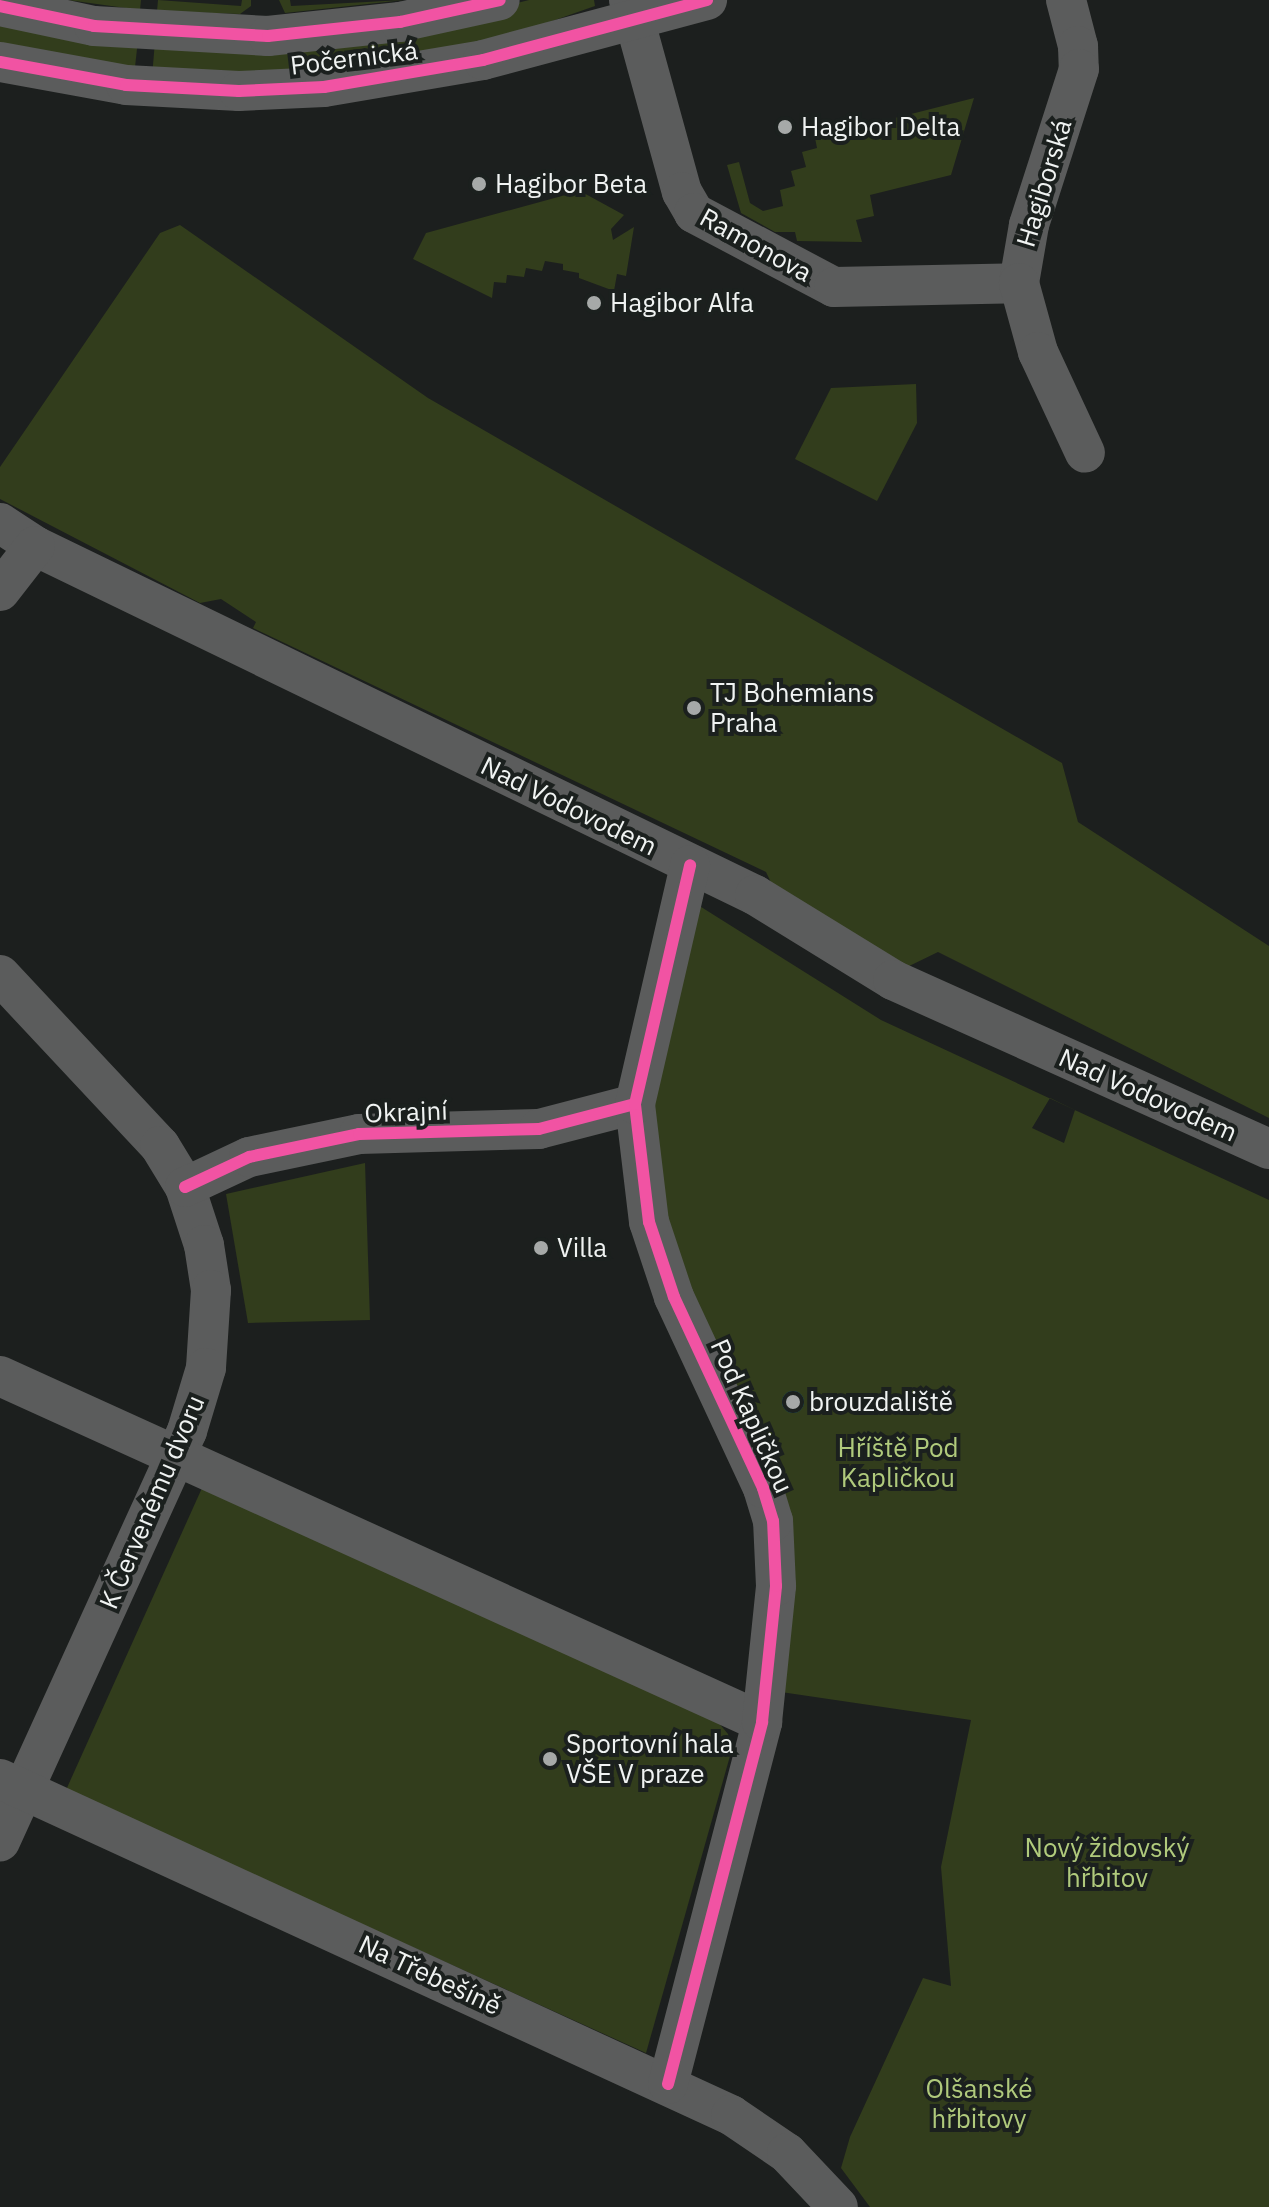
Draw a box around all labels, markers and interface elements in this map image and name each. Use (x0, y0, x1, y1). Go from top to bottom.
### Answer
street label: Počernická (288, 35, 420, 81)
place label: Hagibor Delta (801, 111, 960, 143)
street label: Hagiborská (1010, 115, 1078, 251)
marker: Hagibor Delta (776, 118, 794, 136)
place label: Hagibor Beta (495, 168, 647, 200)
marker: Hagibor Beta (470, 175, 488, 193)
street label: Ramonova (695, 202, 817, 288)
place label: Hagibor Alfa (610, 287, 754, 319)
marker: Hagibor Alfa (585, 294, 603, 312)
place label: TJ Bohemians Praha (710, 677, 874, 738)
marker: TJ Bohemians Praha (685, 699, 703, 717)
street label: Nad Vodovodem (476, 750, 662, 862)
street label: Nad Vodovodem (1054, 1042, 1242, 1148)
street label: Okrajní (364, 1095, 448, 1129)
place label: Villa (557, 1232, 607, 1264)
marker: Villa (532, 1239, 550, 1257)
street label: Pod Kapličkou (704, 1334, 800, 1498)
place label: brouzdaliště (809, 1386, 953, 1418)
street label: K Červenému dvoru (93, 1391, 211, 1613)
marker: brouzdaliště (784, 1393, 802, 1411)
park label: Hříště Pod Kapličkou (837, 1432, 959, 1494)
place label: Sportovní hala VŠE V praze (566, 1728, 734, 1790)
marker: Sportovní hala VŠE V praze (541, 1750, 559, 1768)
park label: Nový židovský hřbitov (1025, 1832, 1189, 1894)
street label: Na Třebešíně (354, 1928, 506, 2022)
park label: Olšanské hřbitovy (926, 2073, 1032, 2134)

